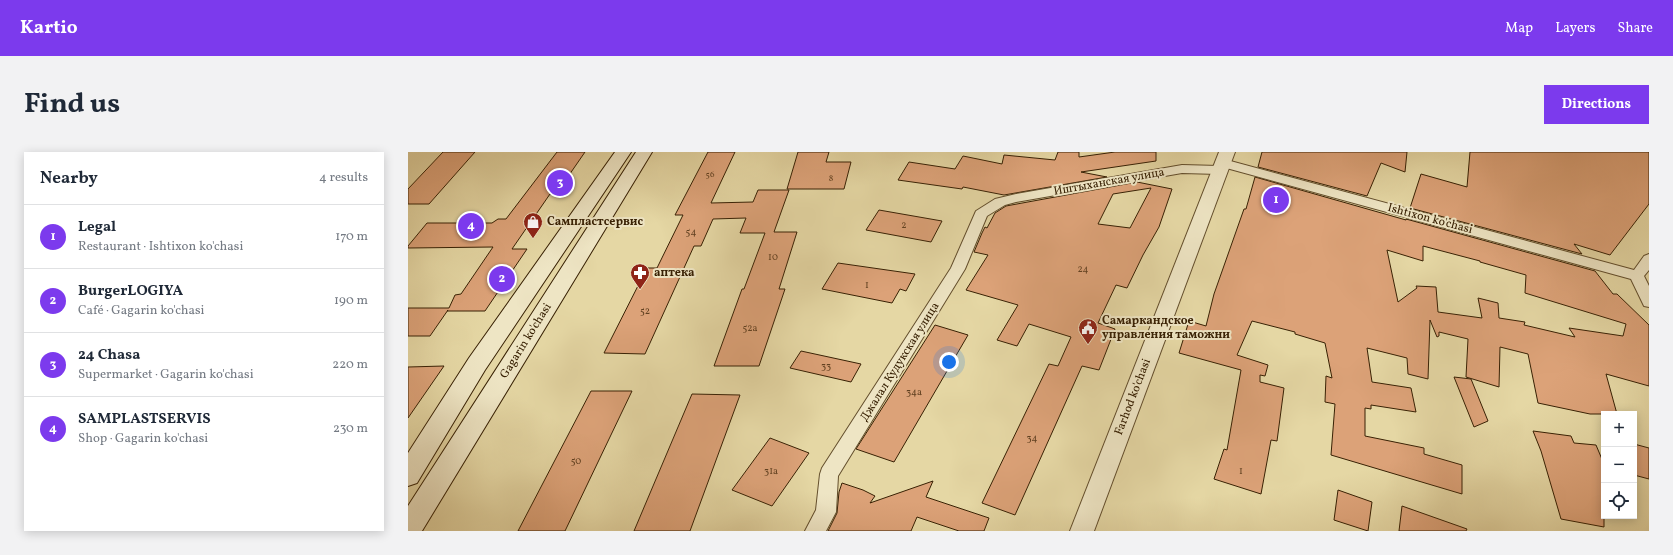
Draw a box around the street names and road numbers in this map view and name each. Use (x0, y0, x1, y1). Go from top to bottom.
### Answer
street label: Иштыханская улица (1052, 164, 1166, 200)
street label: Ishtixon ko'chasi (1386, 200, 1475, 238)
street label: Джалал Кудукская улица (857, 299, 943, 425)
street label: Gagarin ko'chasi (496, 300, 556, 382)
street label: Farhod ko'chasi (1111, 356, 1155, 438)

